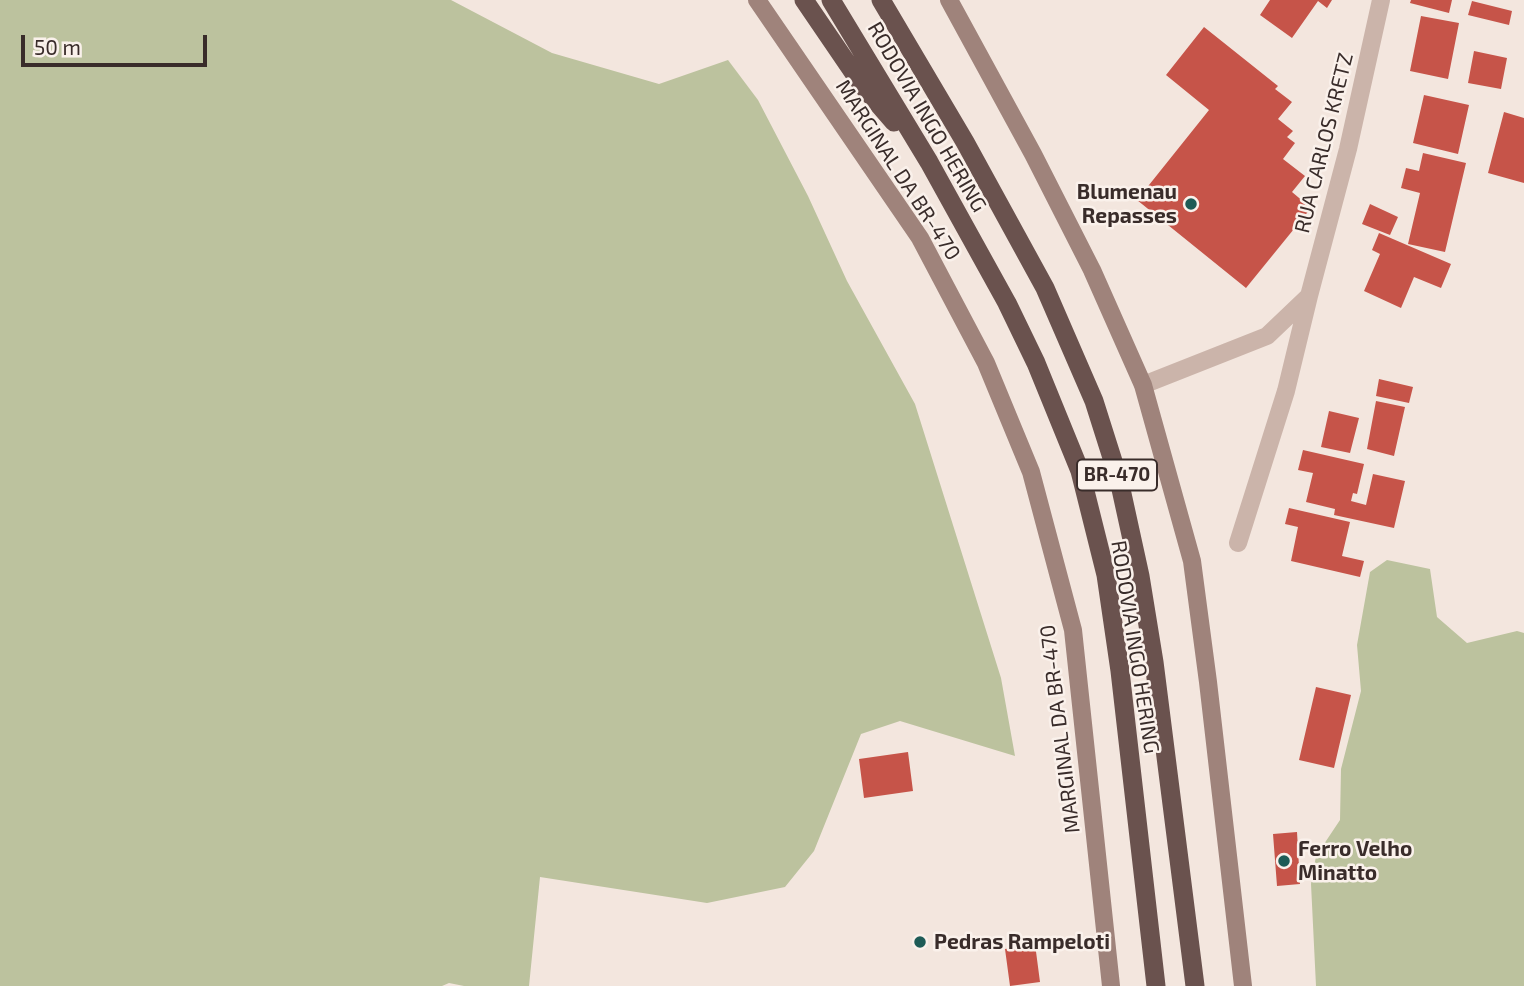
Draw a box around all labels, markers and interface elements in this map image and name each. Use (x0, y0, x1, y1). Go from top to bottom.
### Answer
street label: RODOVIA INGO HERING (862, 17, 992, 217)
scale bar (24, 21, 210, 65)
text: 50 m (34, 34, 81, 59)
street label: RUA CARLOS KRETZ (1289, 50, 1359, 236)
street label: MARGINAL DA BR-470 (830, 75, 966, 265)
place label: Blumenau Repasses (1077, 179, 1177, 229)
marker: Blumenau Repasses (1183, 196, 1199, 212)
road number: BR-470 (1077, 460, 1157, 490)
street label: RODOVIA INGO HERING (1106, 539, 1164, 755)
street label: MARGINAL DA BR-470 (1035, 623, 1085, 835)
place label: Ferro Velho Minatto (1298, 836, 1412, 886)
marker: Ferro Velho Minatto (1276, 853, 1292, 869)
place label: Pedras Rampeloti (934, 929, 1110, 955)
marker: Pedras Rampeloti (912, 934, 928, 950)

